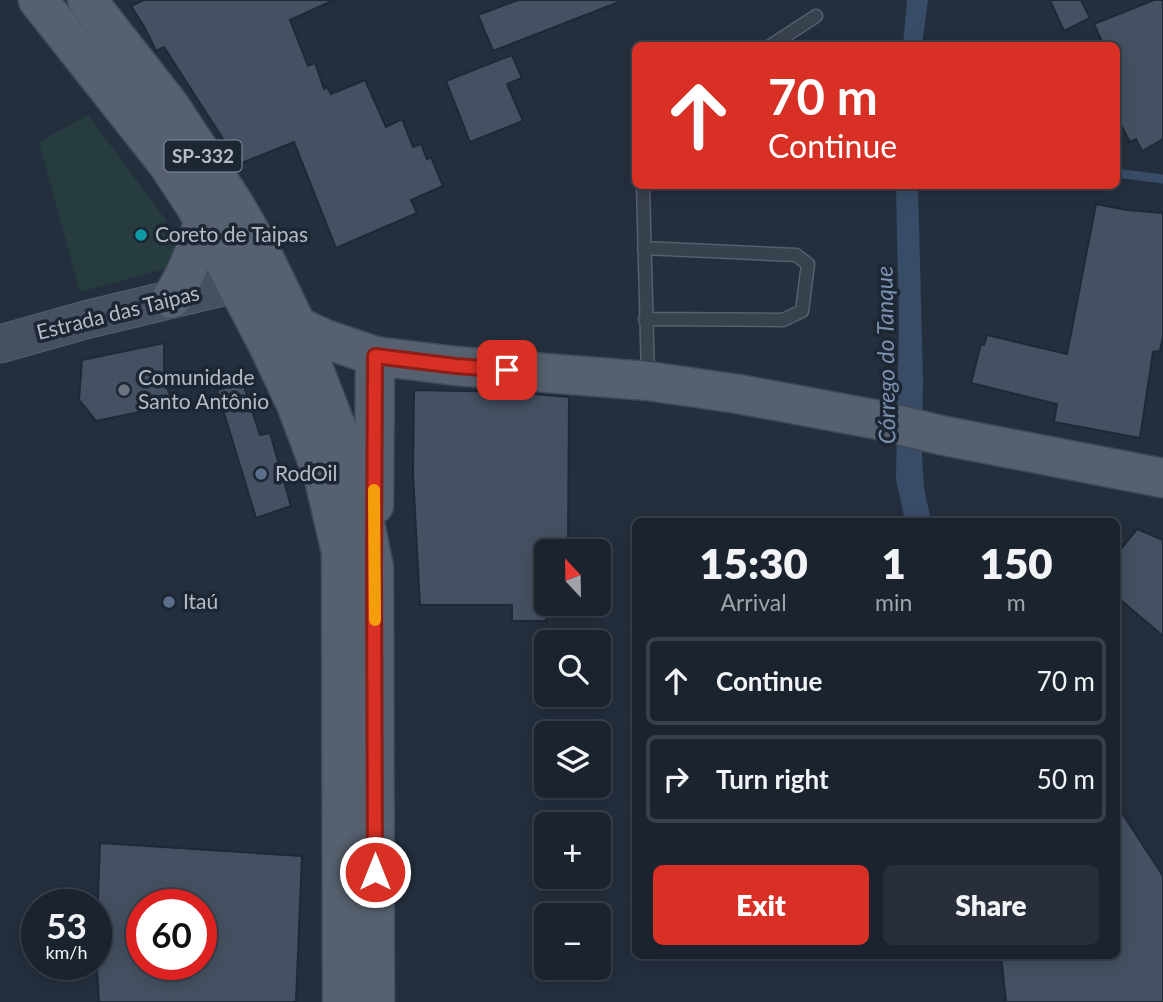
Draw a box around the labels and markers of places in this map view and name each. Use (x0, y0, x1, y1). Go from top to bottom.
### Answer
place label: Coreto de Taipas (155, 221, 308, 246)
marker: Coreto de Taipas (133, 227, 149, 243)
pin (477, 340, 537, 400)
place label: Comunidade Santo Antônio (138, 364, 269, 413)
marker: Comunidade Santo Antônio (116, 382, 132, 398)
place label: RodOil (275, 460, 338, 485)
marker: RodOil (253, 466, 269, 482)
place label: Itaú (183, 588, 218, 613)
marker: Itaú (161, 594, 177, 610)

